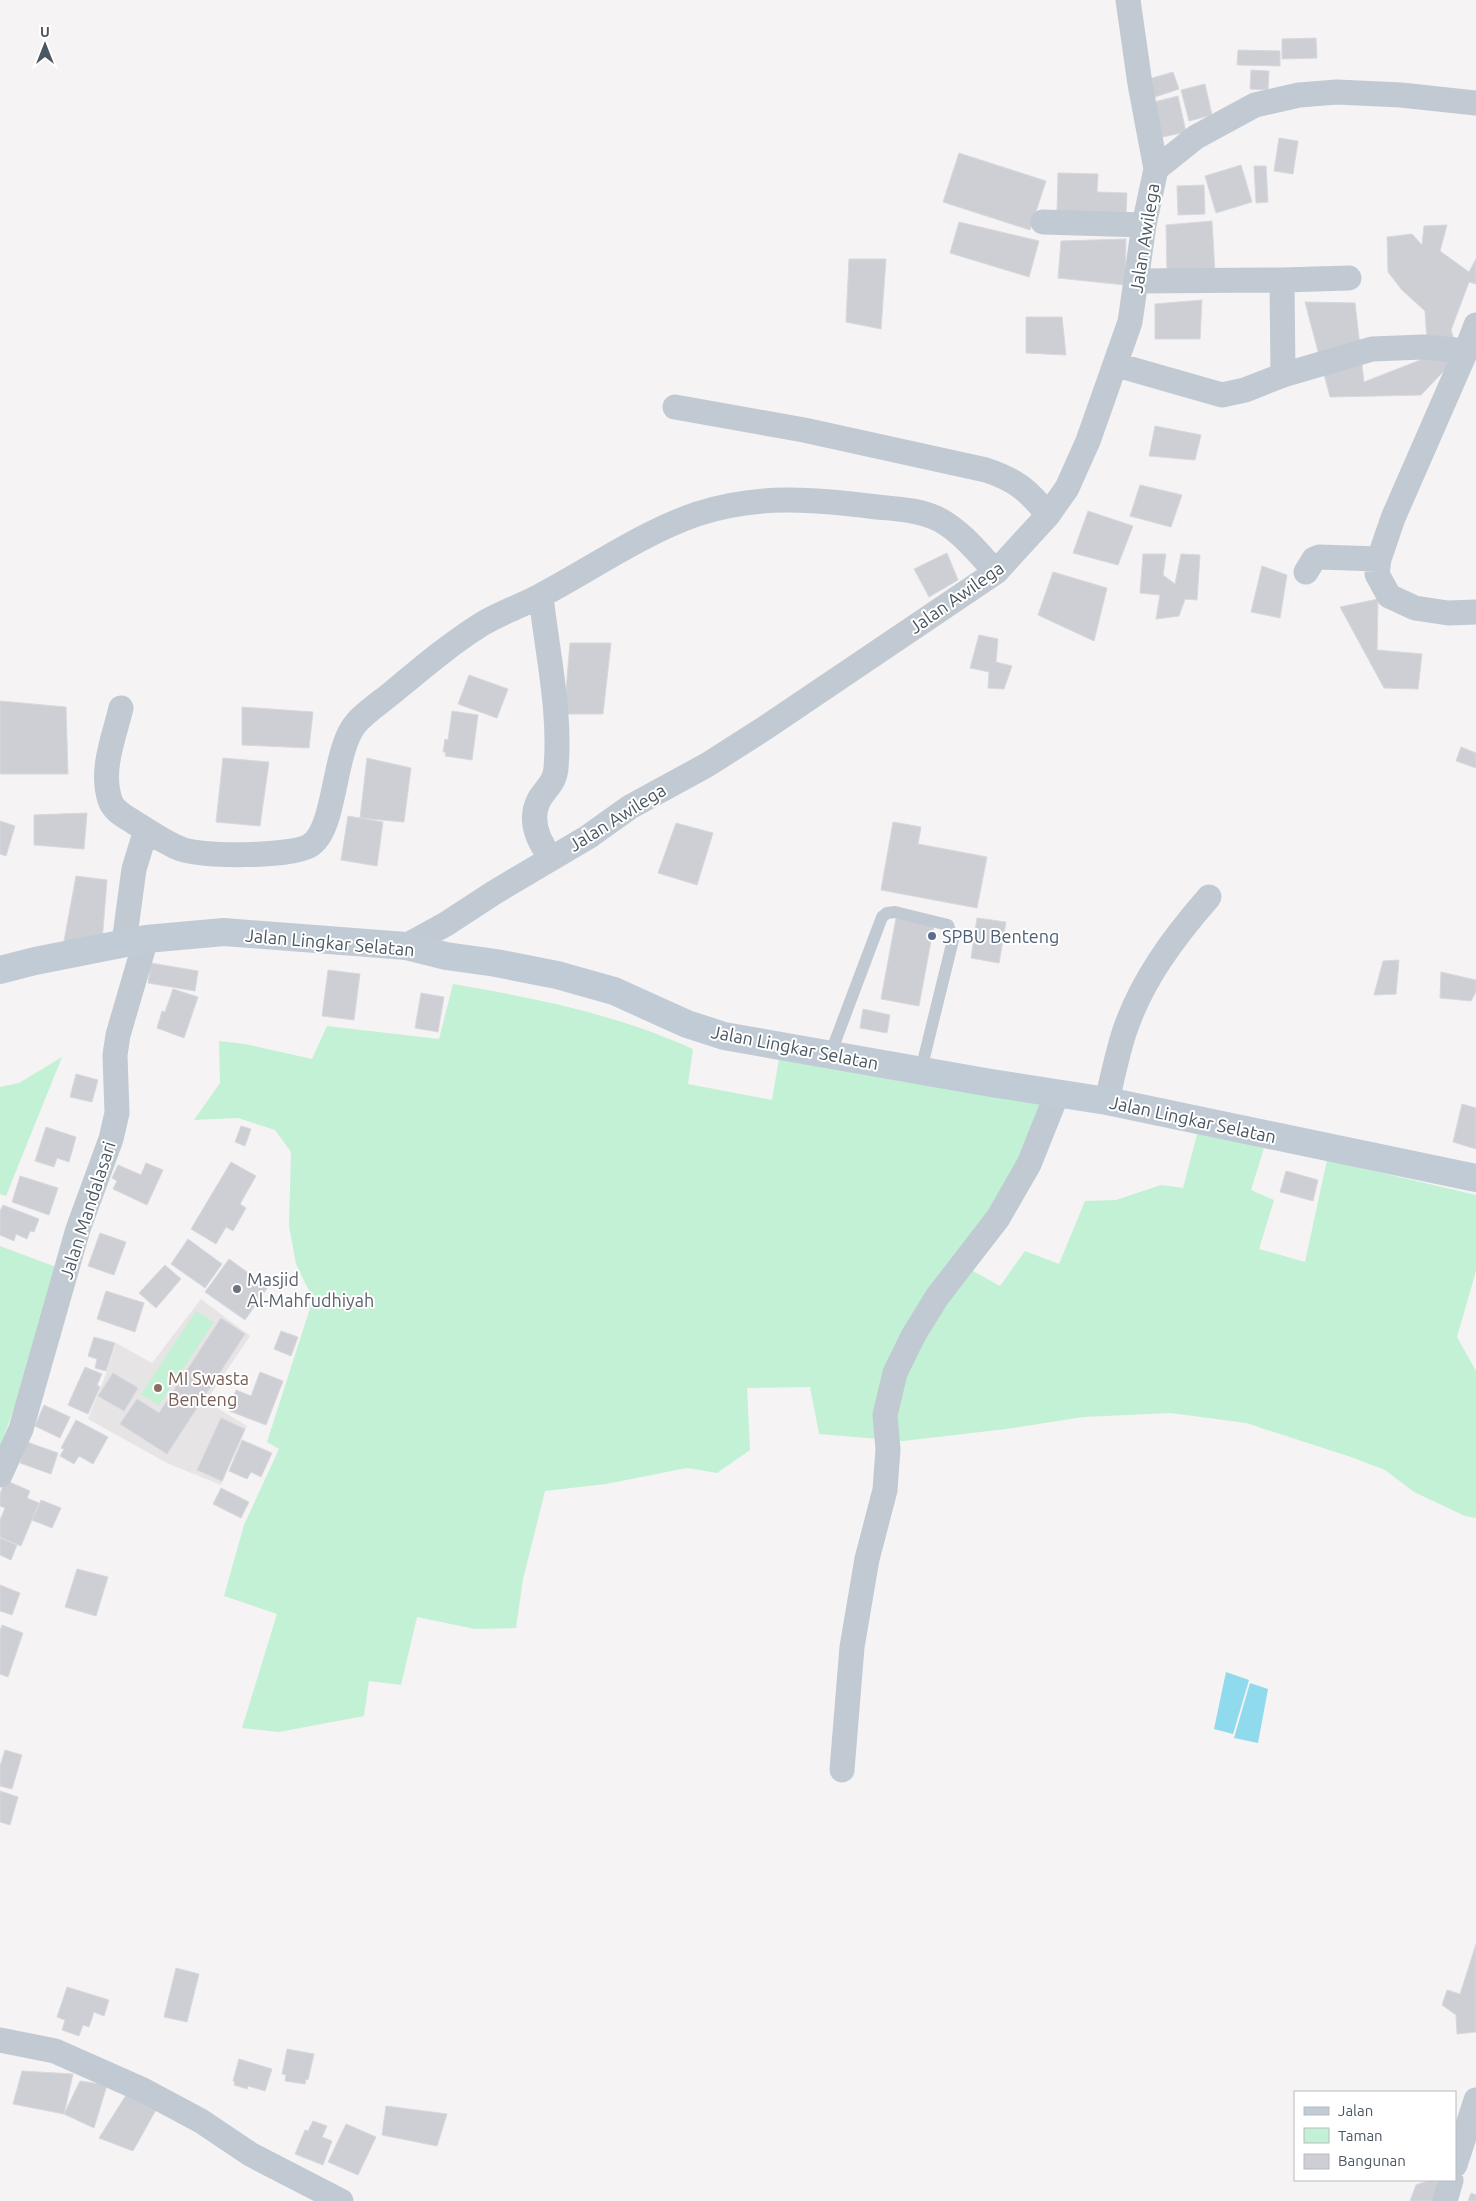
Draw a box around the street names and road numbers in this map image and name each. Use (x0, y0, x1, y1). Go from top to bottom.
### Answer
street label: Jalan Awilega (1125, 182, 1163, 294)
street label: Jalan Awilega (905, 557, 1007, 637)
street label: Jalan Awilega (565, 779, 669, 855)
street label: Jalan Lingkar Selatan (245, 925, 415, 959)
street label: Jalan Lingkar Selatan (710, 1021, 880, 1073)
street label: Jalan Lingkar Selatan (1108, 1092, 1278, 1146)
street label: Jalan Mandalasari (55, 1139, 119, 1281)

